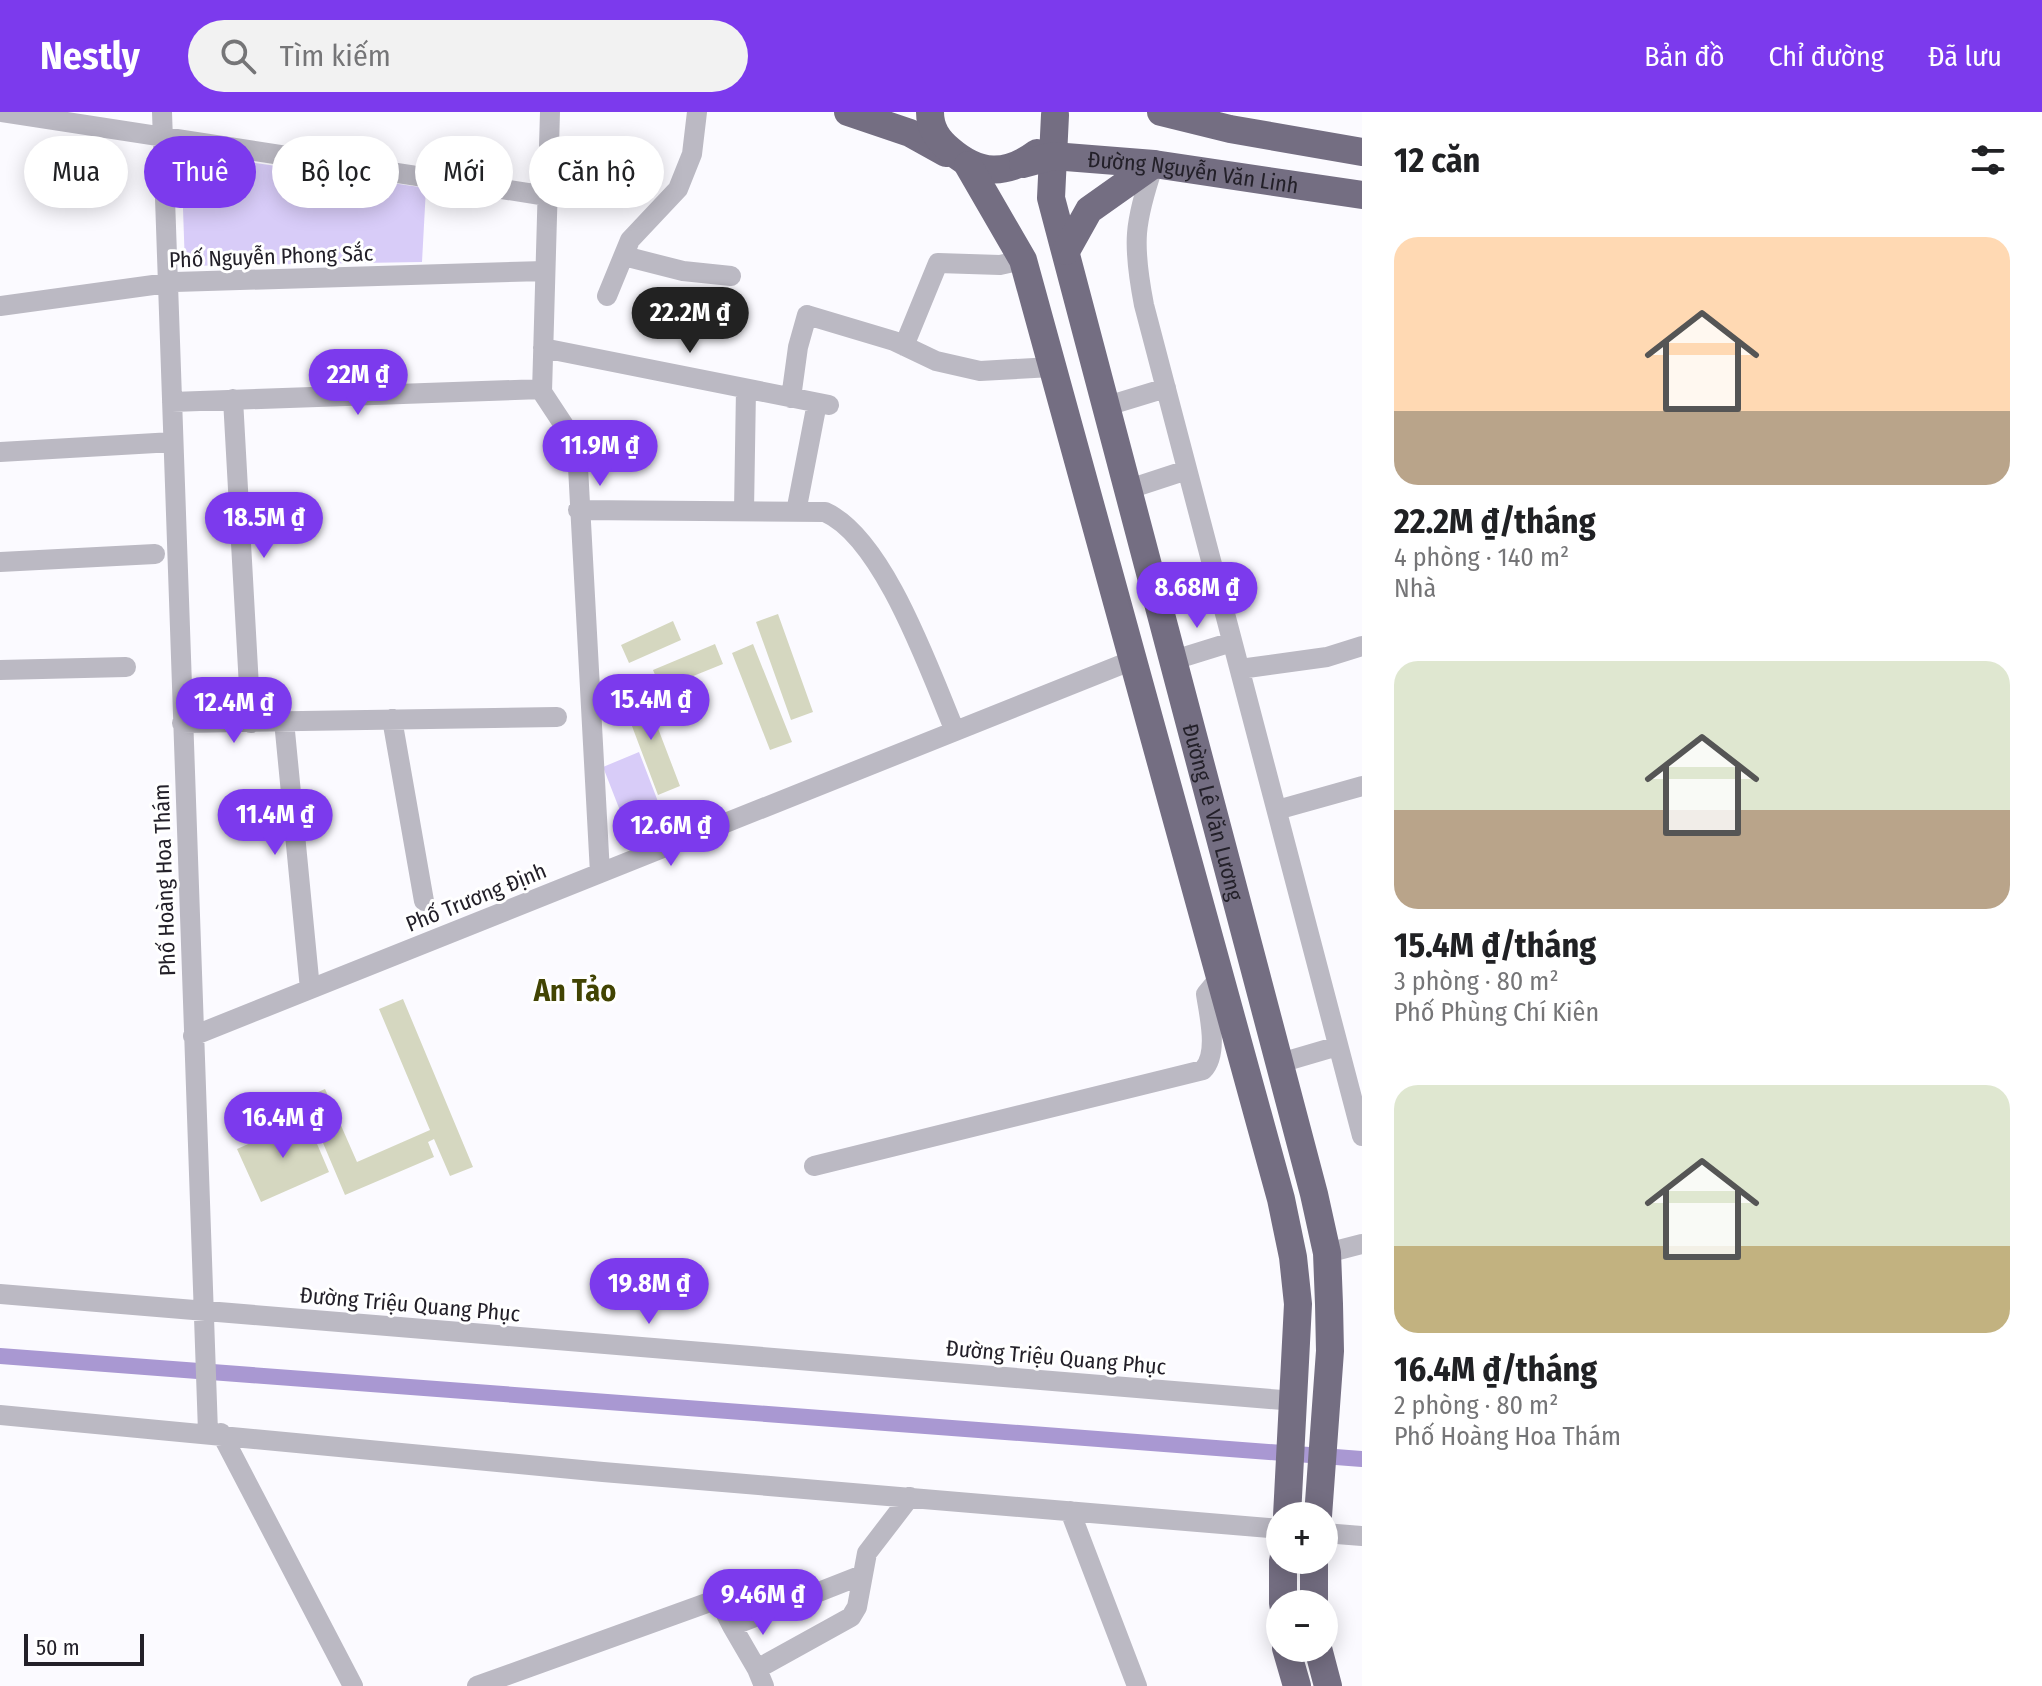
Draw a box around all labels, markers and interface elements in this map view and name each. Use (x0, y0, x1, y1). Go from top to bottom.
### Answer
search box (188, 20, 748, 92)
text: Nestly (40, 33, 140, 79)
icon: search (216, 34, 260, 78)
text: Tìm kiếm (280, 38, 391, 74)
text: Bản đồ (1644, 40, 1724, 73)
text: Chỉ đường (1768, 40, 1884, 73)
text: Đã lưu (1928, 40, 2002, 73)
chip: Mua (24, 136, 128, 208)
chip: Thuê (144, 136, 256, 208)
chip: Bộ lọc (272, 136, 399, 208)
chip: Mới (415, 136, 513, 208)
chip: Căn hộ (529, 136, 664, 208)
icon: filters (1966, 138, 2010, 182)
text: 12 căn (1394, 140, 1480, 181)
street label: Đường Nguyễn Văn Linh (1086, 146, 1300, 199)
street label: Phố Nguyễn Phong Sắc (169, 239, 374, 274)
pin: 22.2M ₫ (616, 287, 764, 355)
icon: home (1630, 289, 1774, 433)
text: 22.2M ₫ (650, 297, 730, 328)
pin: 22M ₫ (302, 349, 414, 417)
text: 22M ₫ (327, 359, 389, 390)
pin: 11.9M ₫ (526, 420, 674, 488)
text: 11.9M ₫ (561, 430, 639, 461)
pin: 18.5M ₫ (190, 492, 338, 560)
text: 22.2M ₫/tháng (1394, 501, 1596, 542)
text: 18.5M ₫ (223, 502, 305, 533)
text: 4 phòng · 140 m² (1394, 542, 1569, 573)
pin: 8.68M ₫ (1123, 562, 1271, 630)
text: 8.68M ₫ (1154, 572, 1240, 603)
text: Nhà (1394, 573, 1436, 604)
pin: 15.4M ₫ (577, 674, 725, 742)
pin: 12.4M ₫ (160, 677, 308, 745)
text: 15.4M ₫ (611, 684, 691, 715)
text: 12.4M ₫ (194, 687, 274, 718)
icon: home (1630, 713, 1774, 857)
street label: Đường Lê Văn Lương (1176, 721, 1249, 904)
street label: Phố Hoàng Hoa Thám (148, 783, 181, 976)
pin: 11.4M ₫ (201, 789, 349, 857)
text: 11.4M ₫ (236, 799, 314, 830)
pin: 12.6M ₫ (597, 800, 745, 868)
text: 12.6M ₫ (631, 810, 711, 841)
street label: Phố Trương Định (402, 857, 550, 938)
text: 15.4M ₫/tháng (1394, 925, 1596, 966)
text: 3 phòng · 80 m² (1394, 966, 1559, 997)
district label: An Tảo (533, 973, 616, 1009)
text: Phố Phùng Chí Kiên (1394, 997, 1599, 1028)
pin: 16.4M ₫ (209, 1092, 357, 1160)
text: 16.4M ₫ (242, 1102, 324, 1133)
icon: home (1630, 1137, 1774, 1281)
pin: 19.8M ₫ (575, 1258, 723, 1326)
text: 19.8M ₫ (608, 1268, 690, 1299)
street label: Đường Triệu Quang Phục (299, 1281, 522, 1328)
street label: Đường Triệu Quang Phục (945, 1334, 1168, 1381)
text: 16.4M ₫/tháng (1394, 1349, 1597, 1390)
text: 2 phòng · 80 m² (1394, 1390, 1558, 1421)
text: Phố Hoàng Hoa Thám (1394, 1421, 1621, 1452)
map controls (1266, 1502, 1338, 1662)
button: + (1266, 1502, 1338, 1574)
pin: 9.46M ₫ (689, 1569, 837, 1637)
text: 9.46M ₫ (721, 1579, 805, 1610)
button: − (1266, 1590, 1338, 1662)
scale bar (24, 1630, 144, 1666)
text: 50 m (36, 1634, 80, 1661)

